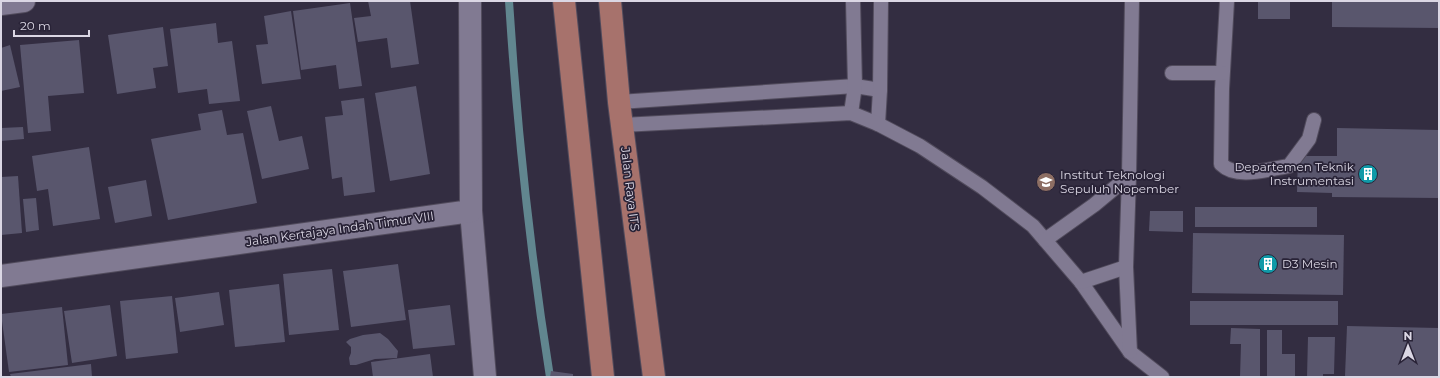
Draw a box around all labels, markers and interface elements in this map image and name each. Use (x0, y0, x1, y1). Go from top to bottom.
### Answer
scale bar (14, 12, 89, 38)
text: 20 m (20, 18, 51, 33)
street label: Jalan Raya ITS (618, 145, 643, 232)
place label: Departemen Teknik Instrumentasi (1234, 159, 1355, 188)
building icon: Departemen Teknik Instrumentasi (1357, 163, 1379, 185)
place label: Institut Teknologi Sepuluh Nopember (1060, 167, 1179, 196)
school or university icon: Institut Teknologi Sepuluh Nopember (1035, 171, 1057, 193)
street label: Jalan Kertajaya Indah Timur VIII (244, 208, 435, 249)
building icon: D3 Mesin (1257, 253, 1279, 275)
place label: D3 Mesin (1282, 256, 1338, 271)
north arrow (1388, 326, 1428, 366)
text: N (1404, 329, 1412, 343)

